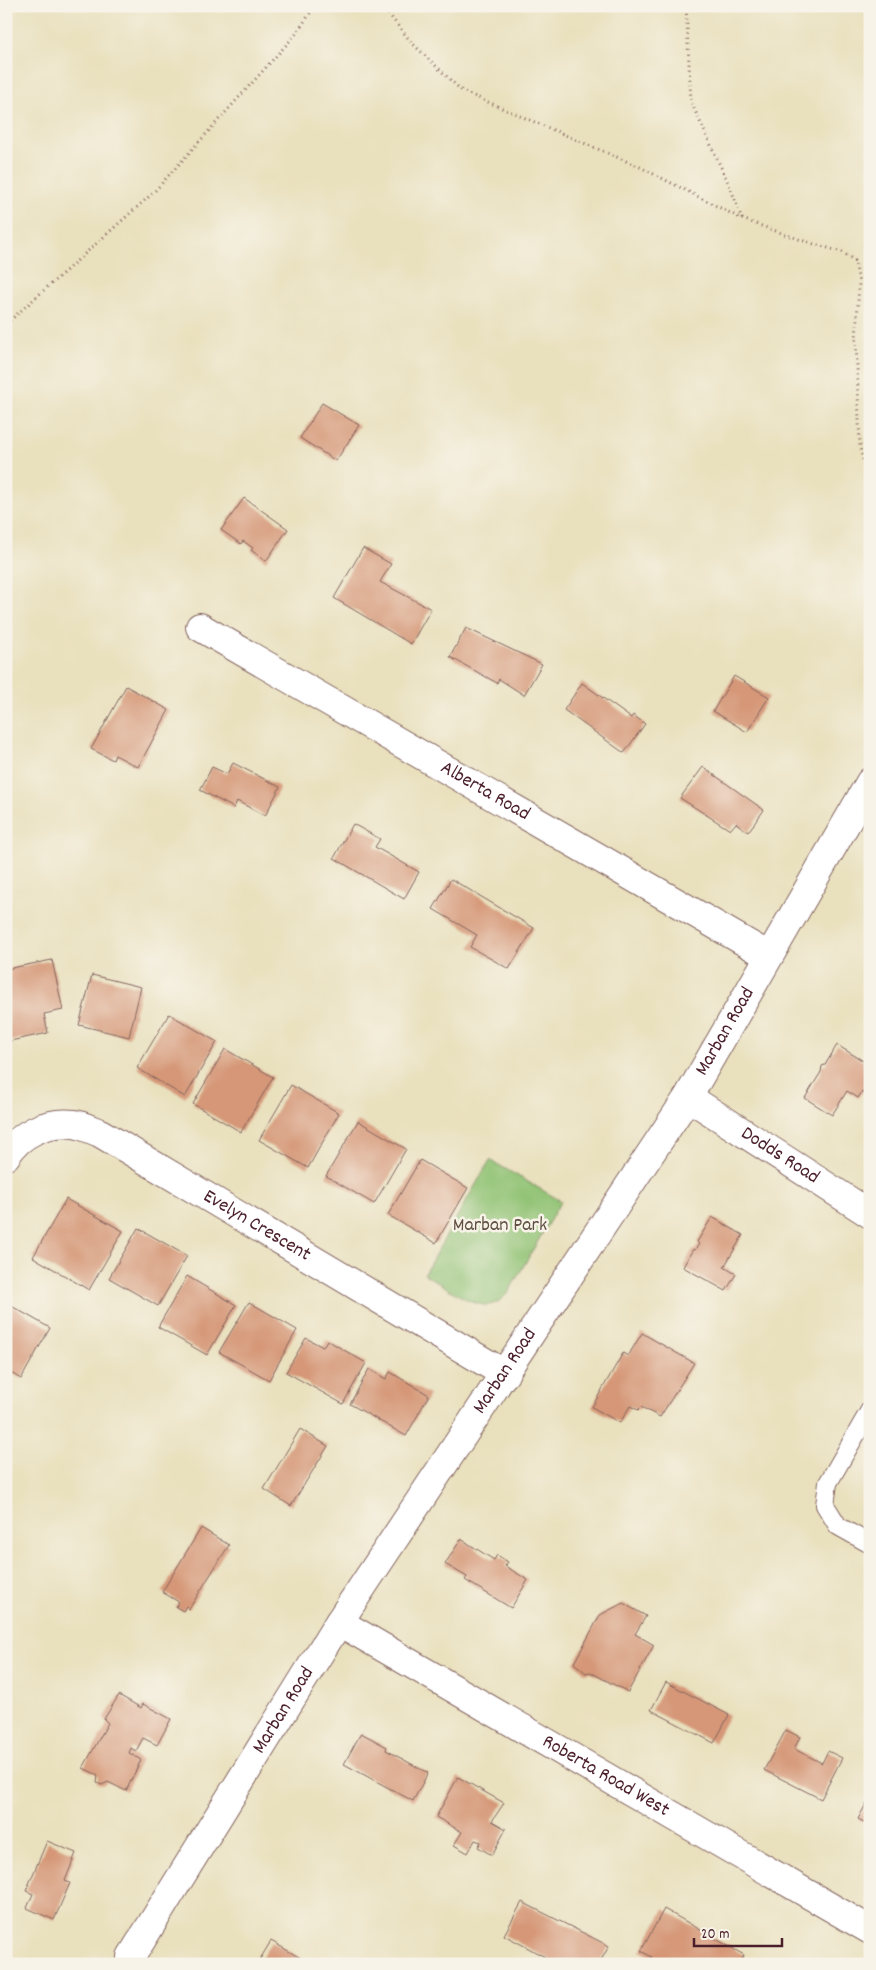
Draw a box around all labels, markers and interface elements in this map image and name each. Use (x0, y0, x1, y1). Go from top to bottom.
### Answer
street label: Alberta Road (435, 755, 535, 829)
street label: Marban Road (689, 982, 762, 1081)
street label: Dodds Road (735, 1120, 824, 1192)
street label: Evelyn Crescent (197, 1183, 316, 1269)
park label: Marban Park (453, 1212, 547, 1240)
street label: Marban Road (467, 1323, 544, 1420)
street label: Marban Road (246, 1662, 322, 1760)
street label: Roberta Road West (537, 1729, 674, 1825)
scale bar (694, 1915, 781, 1947)
text: 20 m (701, 1924, 729, 1946)

